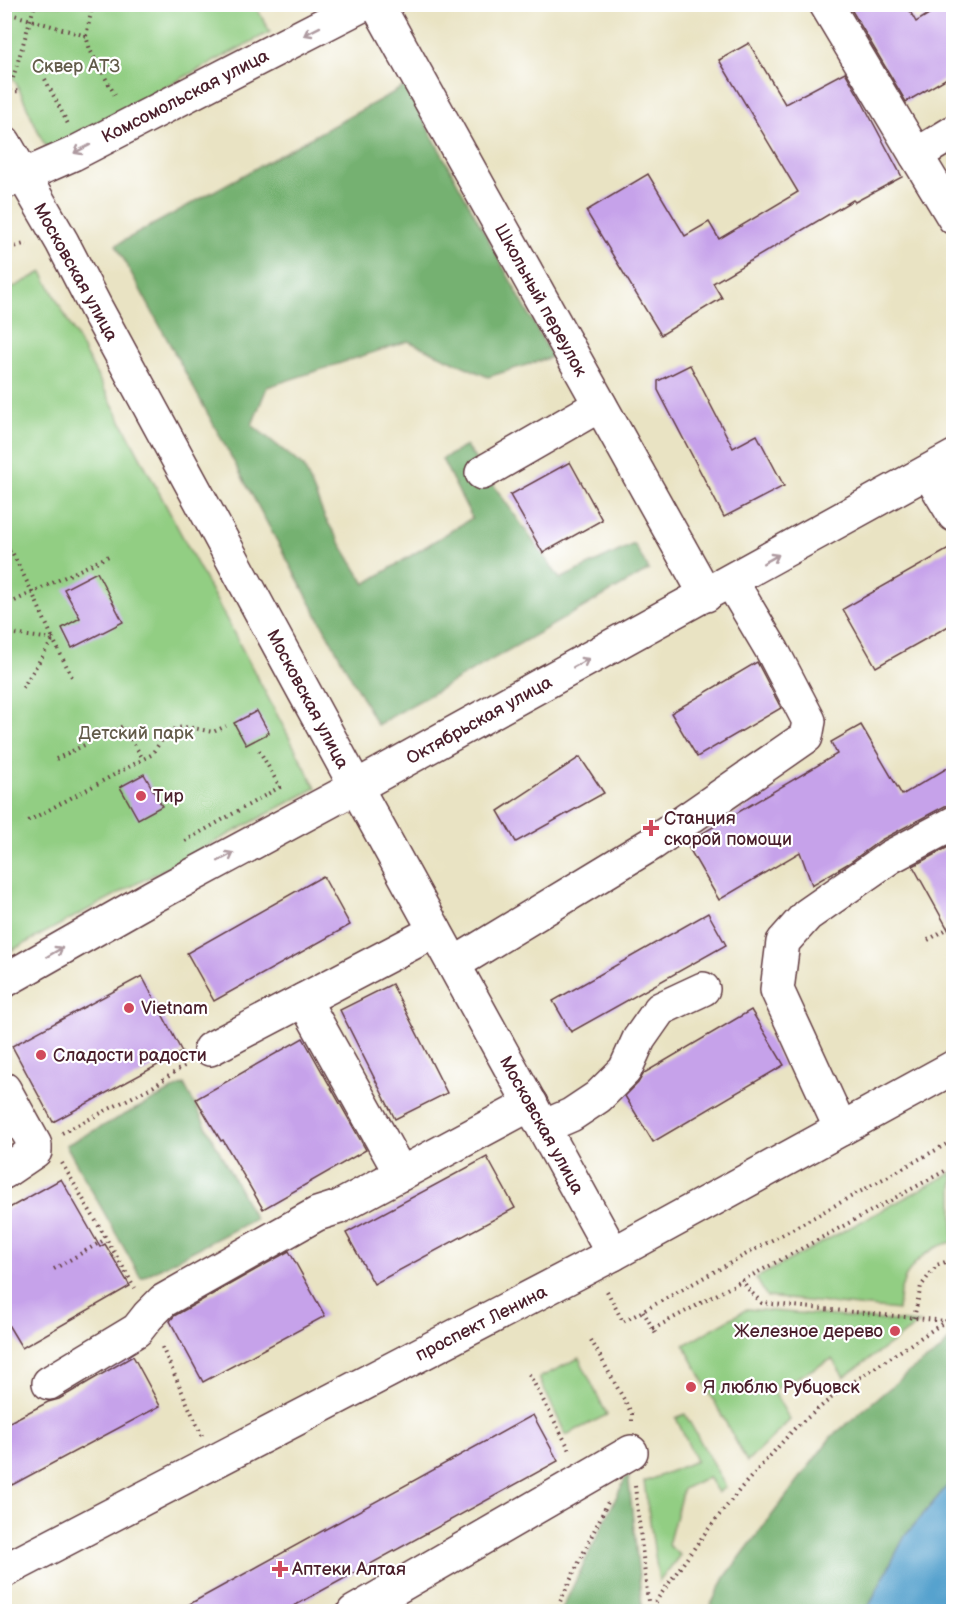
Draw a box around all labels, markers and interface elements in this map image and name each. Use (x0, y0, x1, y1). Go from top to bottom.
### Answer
one-way arrow (303, 26, 321, 37)
street label: Комсомольская улица (98, 45, 273, 148)
park label: Сквер АТЗ (32, 56, 121, 77)
one-way arrow (74, 144, 92, 156)
street label: Московская улица (29, 199, 122, 345)
street label: Школьный переулок (490, 220, 592, 381)
one-way arrow (761, 553, 779, 564)
street label: Московская улица (262, 626, 353, 773)
one-way arrow (572, 657, 590, 668)
street label: Октябрьская улица (403, 672, 556, 769)
park label: Детский парк (78, 723, 194, 744)
place label: Тир (153, 786, 184, 807)
marker: Тир (134, 789, 148, 803)
place label: Станция скорой помощи (664, 808, 792, 850)
marker: Станция скорой помощи (642, 819, 660, 837)
one-way arrow (217, 851, 234, 863)
one-way arrow (46, 946, 63, 958)
place label: Vietnam (141, 998, 208, 1019)
marker: Vietnam (122, 1001, 136, 1015)
place label: Сладости радости (53, 1045, 207, 1066)
marker: Сладости радости (34, 1048, 48, 1062)
street label: Московская улица (495, 1052, 588, 1198)
street label: проспект Ленина (412, 1281, 551, 1366)
place label: Железное дерево (734, 1321, 883, 1342)
marker: Железное дерево (888, 1324, 902, 1338)
place label: Я люблю Рубцовск (703, 1377, 860, 1398)
marker: Я люблю Рубцовск (684, 1380, 698, 1394)
place label: Аптеки Алтая (291, 1559, 406, 1580)
marker: Аптеки Алтая (273, 1562, 287, 1576)

